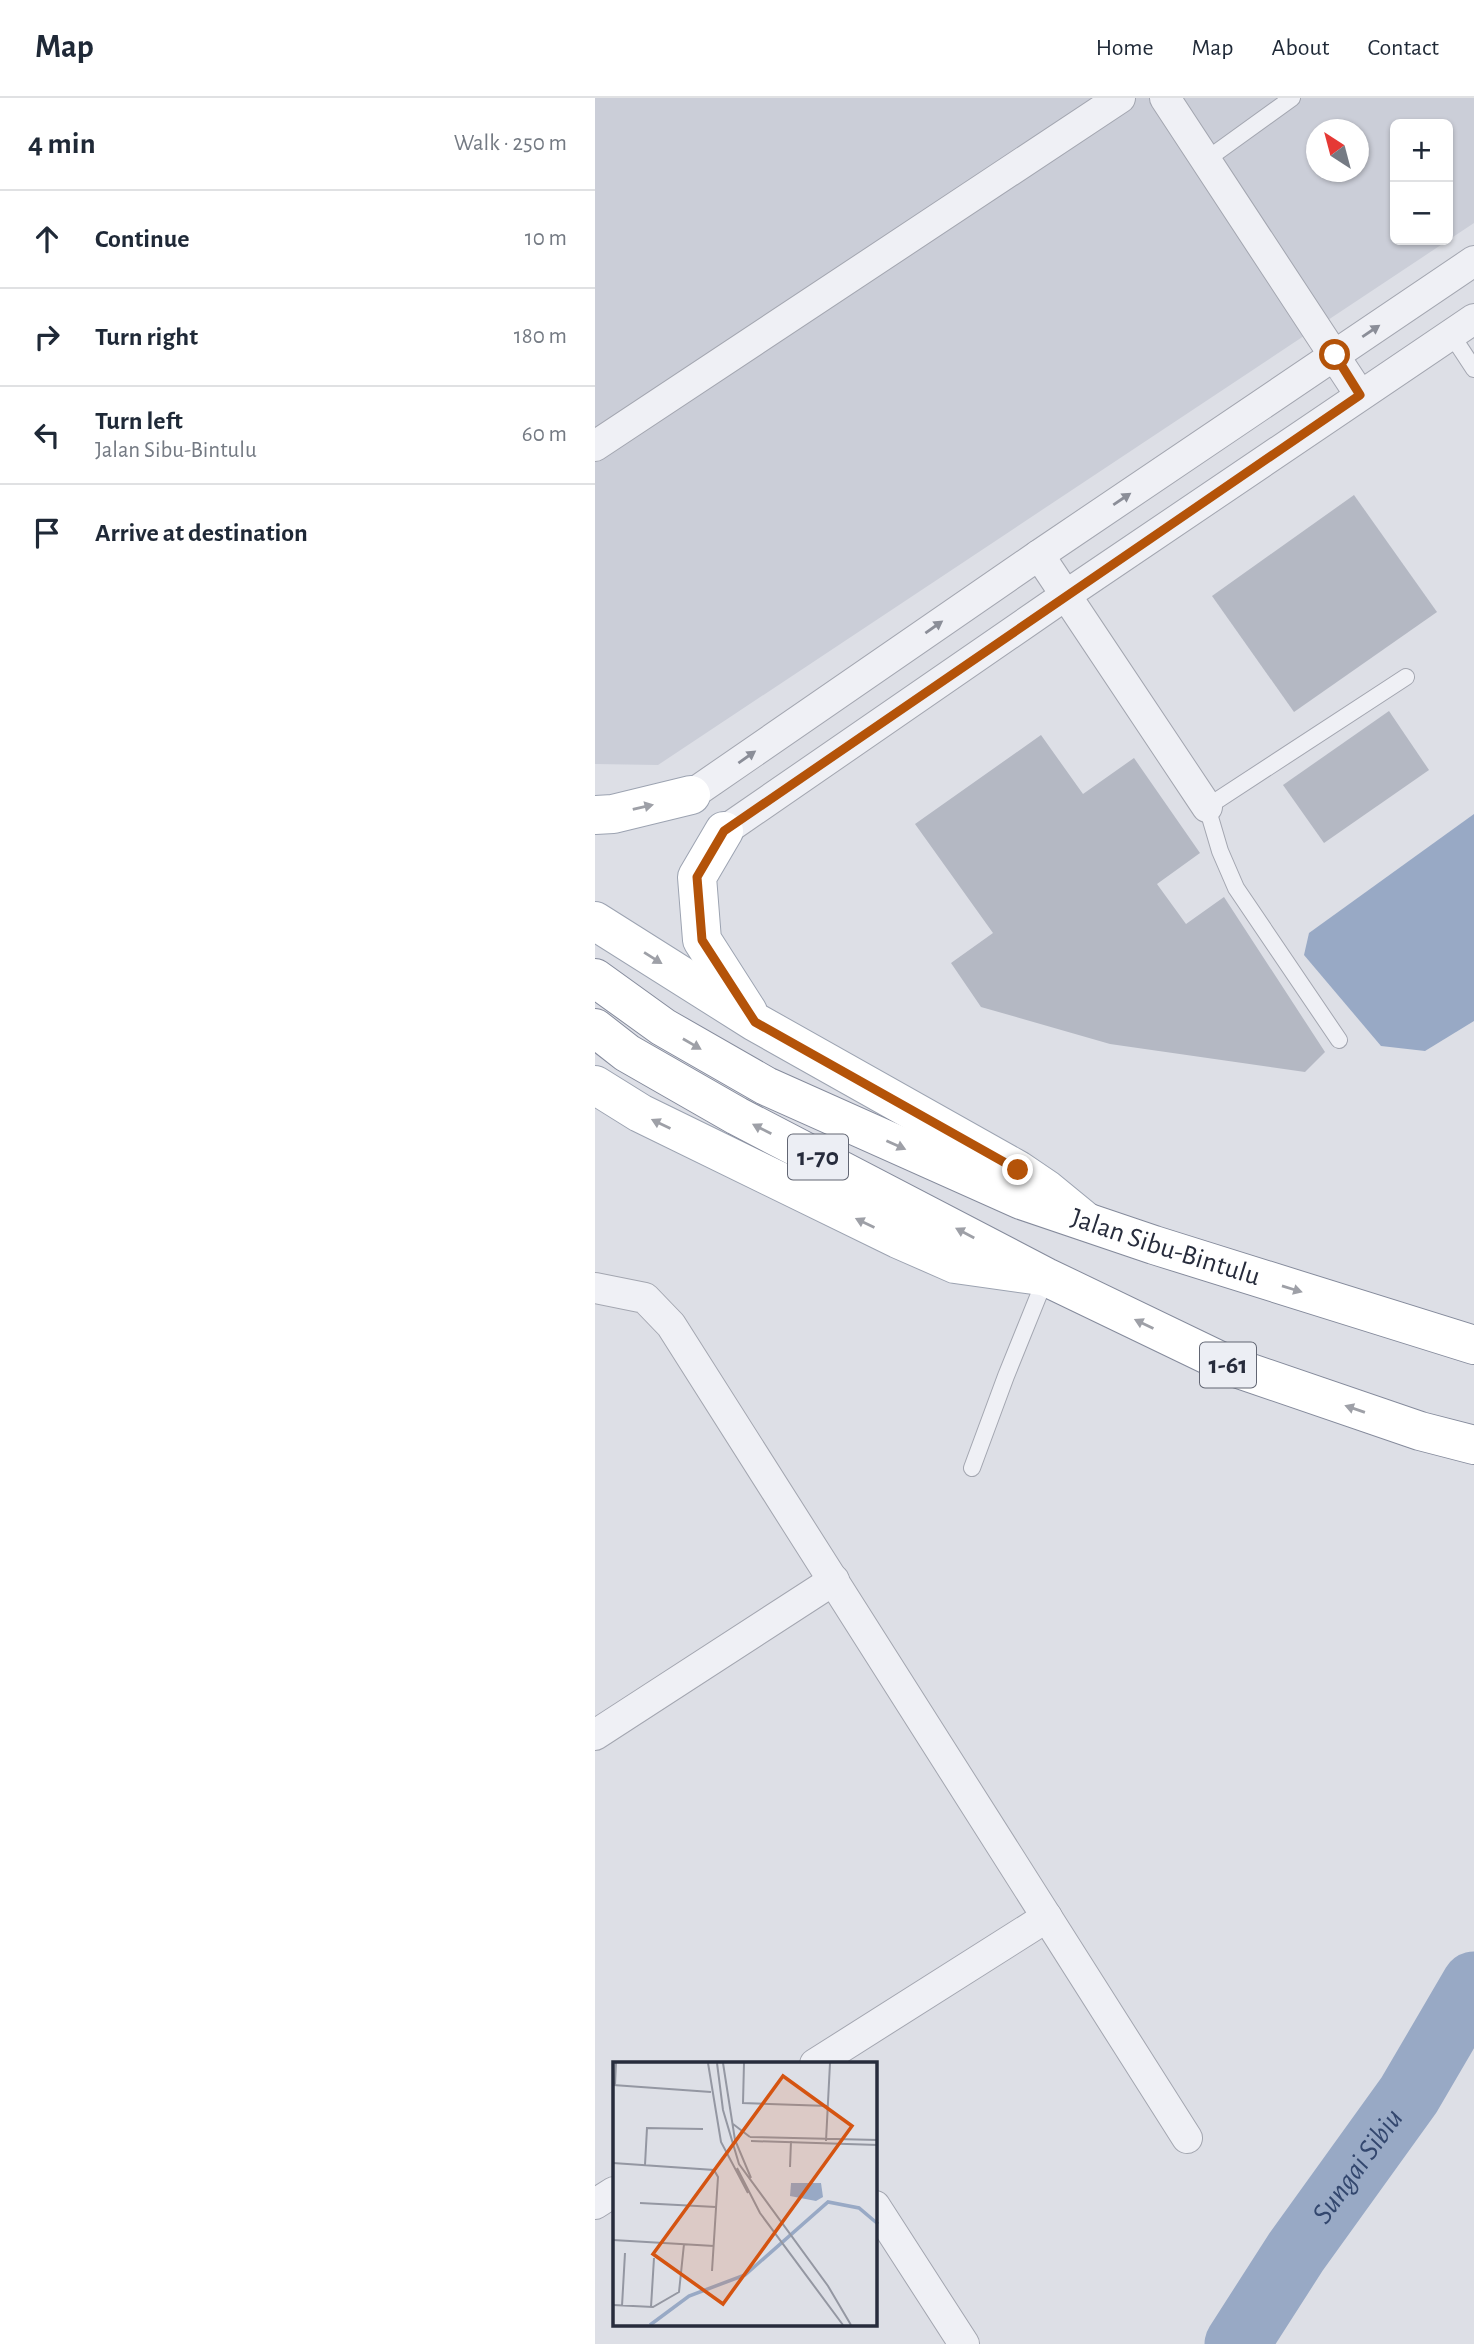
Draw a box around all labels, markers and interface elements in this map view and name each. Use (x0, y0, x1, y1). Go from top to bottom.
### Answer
text: Map (35, 31, 94, 64)
text: Home (1096, 36, 1154, 60)
text: Map (1192, 36, 1234, 60)
text: About (1272, 36, 1329, 60)
text: Contact (1367, 36, 1439, 60)
north arrow (1306, 119, 1369, 182)
map controls (1390, 119, 1453, 245)
button: + (1390, 119, 1453, 182)
text: 4 min (28, 129, 96, 159)
text: Walk · 250 m (454, 132, 567, 155)
button: − (1390, 182, 1453, 245)
icon: ahead (28, 220, 66, 258)
text: Continue (95, 226, 190, 252)
text: 10 m (525, 227, 567, 250)
icon: right (28, 318, 66, 356)
text: Turn right (95, 324, 198, 350)
text: 180 m (514, 325, 567, 348)
one-way arrow (1362, 325, 1381, 338)
route start (1319, 339, 1350, 370)
text: Turn left (95, 408, 183, 434)
icon: left (28, 416, 66, 454)
text: 60 m (522, 423, 567, 446)
text: Jalan Sibu-Bintulu (95, 439, 257, 462)
one-way arrow (1113, 492, 1131, 506)
icon: arrive (28, 514, 66, 552)
text: Arrive at destination (95, 520, 308, 546)
one-way arrow (925, 620, 943, 634)
one-way arrow (738, 750, 756, 764)
one-way arrow (632, 801, 654, 812)
one-way arrow (643, 951, 662, 964)
one-way arrow (682, 1038, 702, 1050)
one-way arrow (651, 1118, 671, 1129)
one-way arrow (752, 1123, 772, 1134)
road number: 1-70 (788, 1134, 848, 1180)
one-way arrow (885, 1140, 906, 1151)
route end (1002, 1154, 1033, 1185)
street label: Jalan Sibu-Bintulu (1067, 1204, 1263, 1291)
one-way arrow (855, 1217, 876, 1228)
one-way arrow (955, 1227, 975, 1239)
one-way arrow (1282, 1284, 1303, 1295)
one-way arrow (1134, 1319, 1154, 1330)
road number: 1-61 (1200, 1342, 1256, 1388)
one-way arrow (1344, 1403, 1365, 1414)
inset map (613, 2062, 877, 2326)
water label: Sungai Sibiu (1307, 2103, 1409, 2229)

